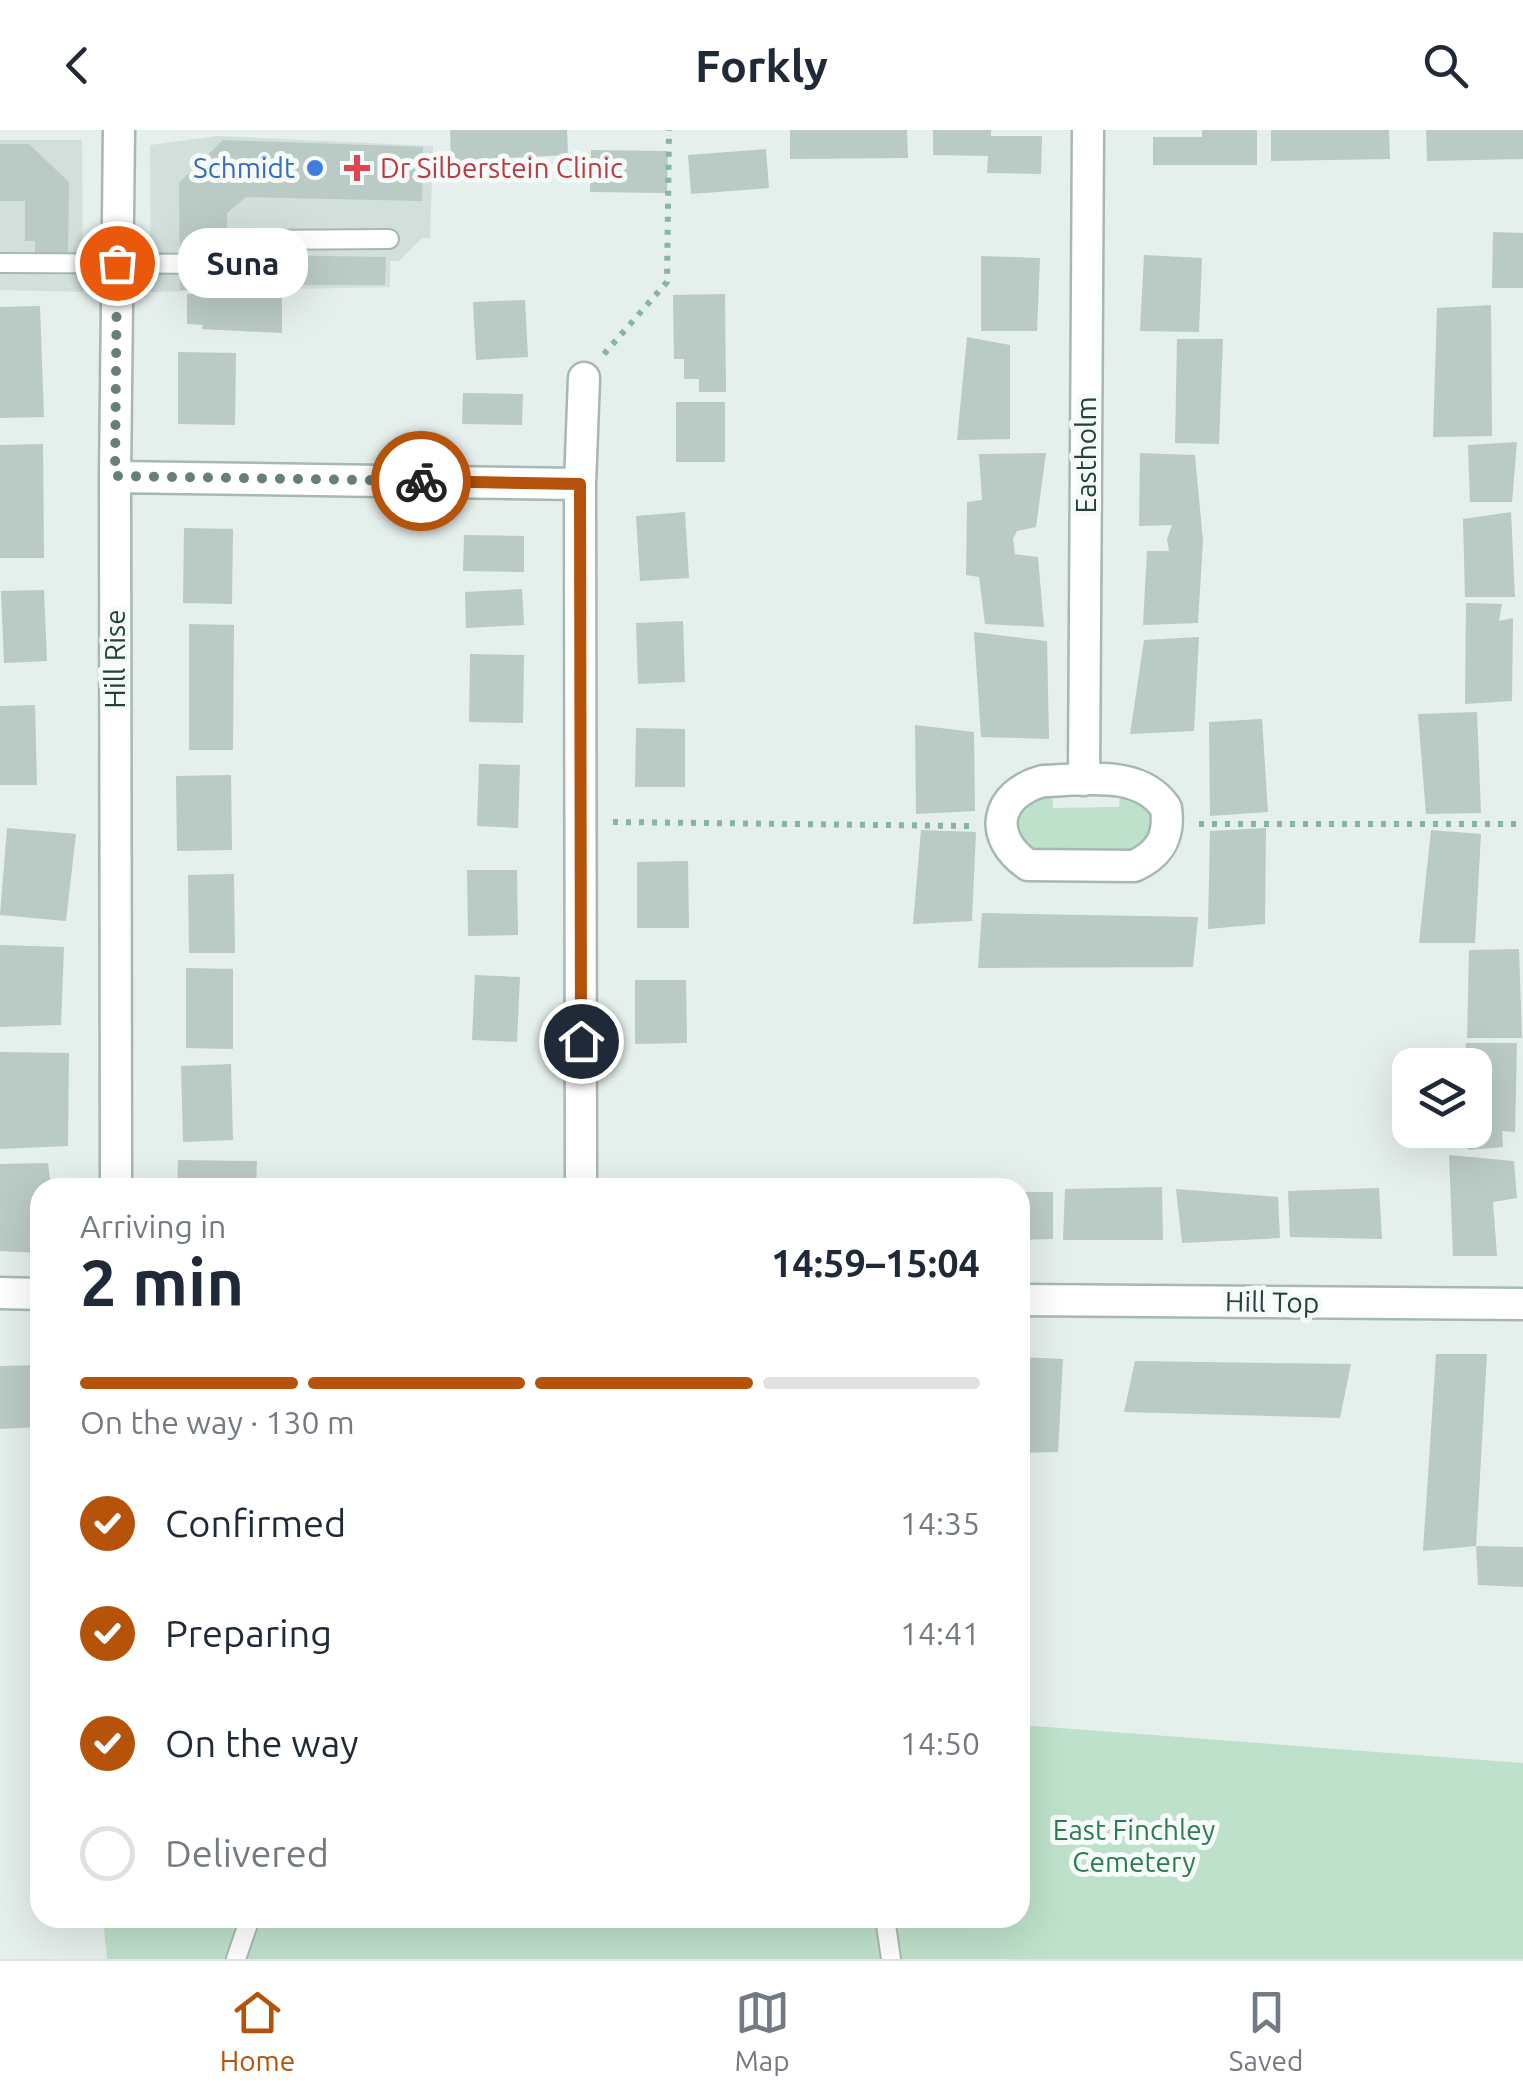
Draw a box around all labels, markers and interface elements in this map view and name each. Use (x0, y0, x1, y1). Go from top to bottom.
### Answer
icon: back (50, 38, 105, 93)
icon: search (1418, 38, 1473, 93)
text: Forkly (695, 40, 828, 91)
place label: Schmidt (193, 152, 295, 183)
place label: Dr Silberstein Clinic (380, 152, 623, 183)
marker: Dr Silberstein Clinic (344, 155, 370, 181)
marker: Schmidt (304, 157, 326, 179)
pin (75, 221, 160, 306)
callout: Suna (177, 228, 307, 298)
icon: bag (90, 236, 145, 291)
text: Suna (207, 245, 280, 281)
street label: Eastholm (1070, 396, 1101, 514)
courier (371, 431, 471, 531)
icon: bike (394, 454, 449, 509)
street label: Hill Rise (99, 609, 130, 709)
pin (539, 999, 624, 1084)
icon: home (554, 1014, 609, 1069)
map controls (1392, 1048, 1492, 1148)
button: layers (1392, 1048, 1492, 1148)
text: Arriving in (80, 1208, 226, 1244)
text: 14:59–15:04 (771, 1242, 980, 1284)
text: 2 min (80, 1245, 244, 1318)
street label: Hill Top (1225, 1285, 1319, 1318)
text: On the way · 130 m (80, 1404, 355, 1440)
icon: check (80, 1496, 135, 1551)
text: Confirmed (165, 1502, 346, 1544)
text: 14:35 (900, 1505, 980, 1541)
icon: check (80, 1606, 135, 1661)
text: Preparing (165, 1612, 332, 1654)
text: 14:41 (900, 1615, 980, 1651)
icon: check (80, 1716, 135, 1771)
text: On the way (165, 1722, 358, 1764)
text: 14:50 (900, 1725, 980, 1761)
park label: East Finchley Cemetery (1053, 1814, 1215, 1877)
text: Delivered (165, 1832, 329, 1874)
tab: Home (220, 1985, 295, 2076)
tab: Map (734, 1985, 790, 2076)
tab: Saved (1229, 1985, 1303, 2076)

